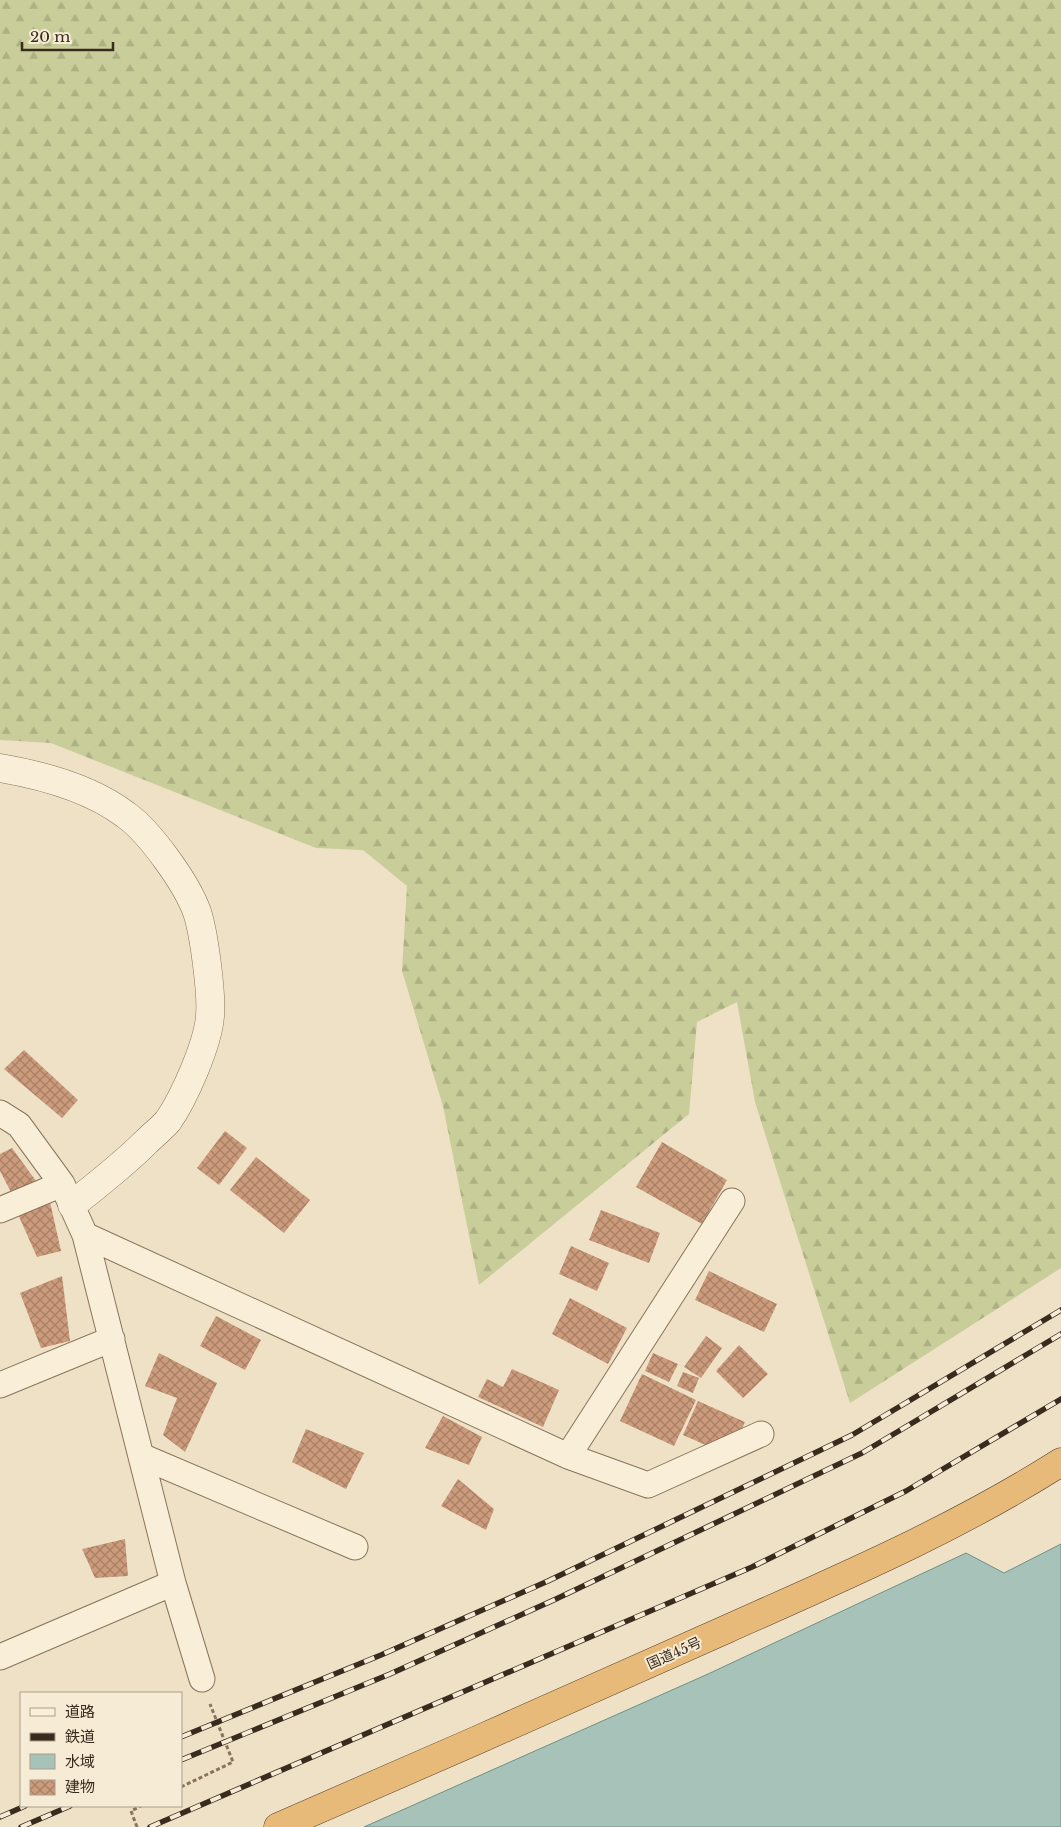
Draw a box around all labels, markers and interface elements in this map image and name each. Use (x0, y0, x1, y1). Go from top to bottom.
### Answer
scale bar (22, 20, 114, 52)
text: 20 m (30, 27, 70, 46)
street label: 国道45号 (644, 1633, 704, 1673)
legend (20, 1692, 182, 1807)
text: 道路 (65, 1702, 95, 1721)
text: 鉄道 (65, 1727, 95, 1746)
text: 水域 (65, 1752, 95, 1771)
text: 建物 (65, 1777, 95, 1796)

